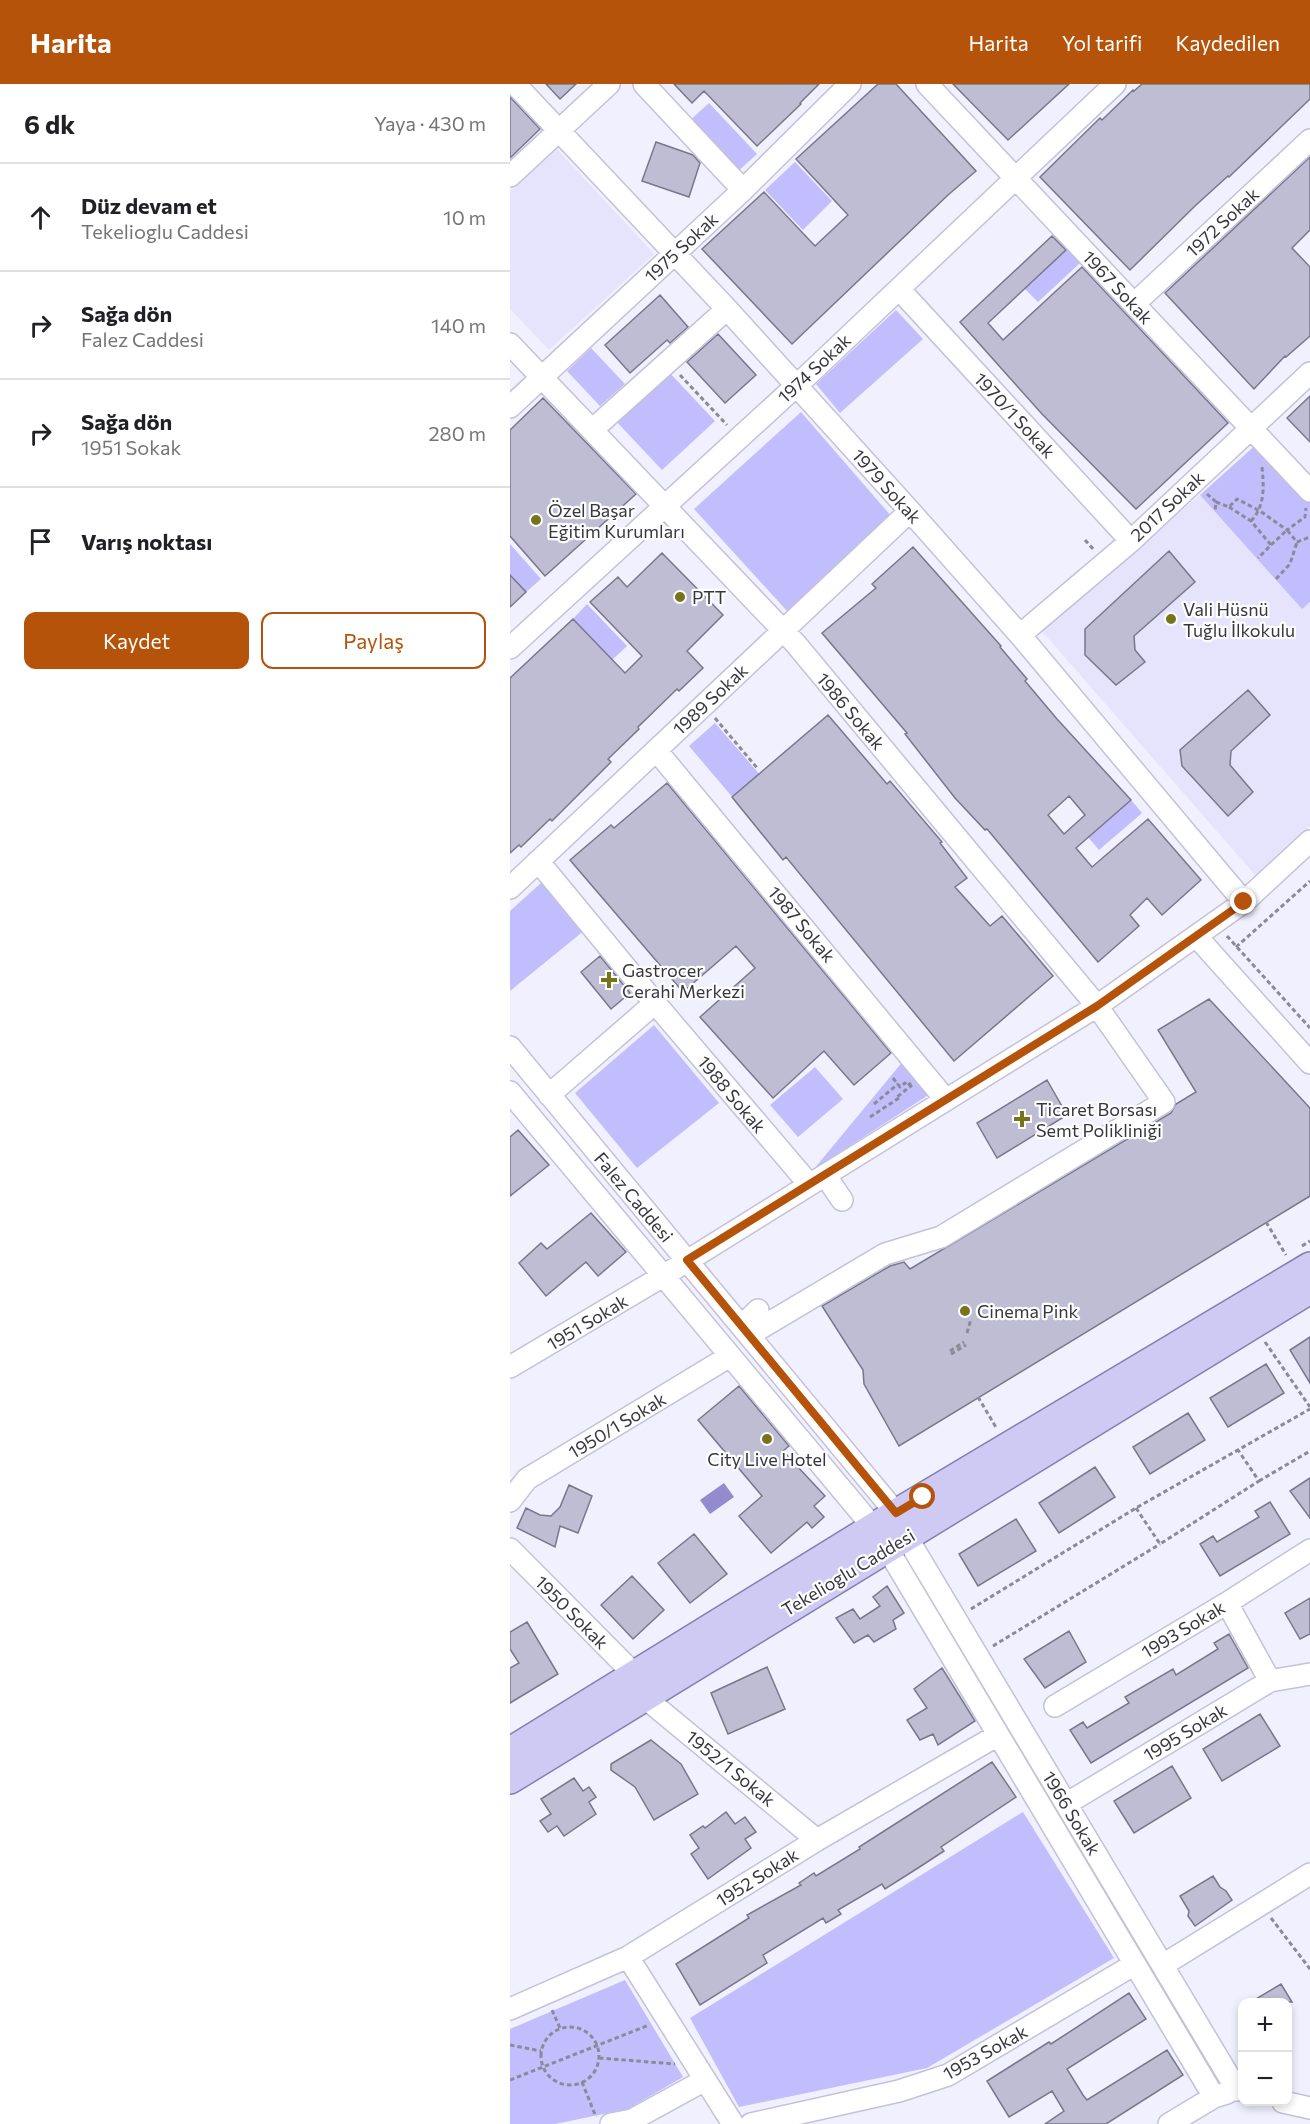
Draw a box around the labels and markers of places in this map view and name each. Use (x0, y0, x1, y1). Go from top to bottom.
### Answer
place label: Özel Başar Eğitim Kurumları (548, 499, 685, 542)
marker: Özel Başar Eğitim Kurumları (529, 513, 543, 527)
place label: PTT (692, 586, 726, 608)
marker: PTT (673, 590, 687, 604)
place label: Vali Hüsnü Tuğlu İlkokulu (1183, 598, 1295, 641)
marker: Vali Hüsnü Tuğlu İlkokulu (1164, 612, 1178, 626)
place label: Gastrocer Cerahi Merkezi (622, 959, 745, 1002)
marker: Gastrocer Cerahi Merkezi (600, 971, 618, 989)
place label: Ticaret Borsası Semt Polikliniği (1036, 1098, 1162, 1141)
marker: Ticaret Borsası Semt Polikliniği (1013, 1110, 1031, 1128)
place label: Cinema Pink (977, 1300, 1079, 1322)
marker: Cinema Pink (958, 1304, 972, 1318)
marker: City Live Hotel (760, 1432, 774, 1446)
place label: City Live Hotel (707, 1448, 827, 1470)

